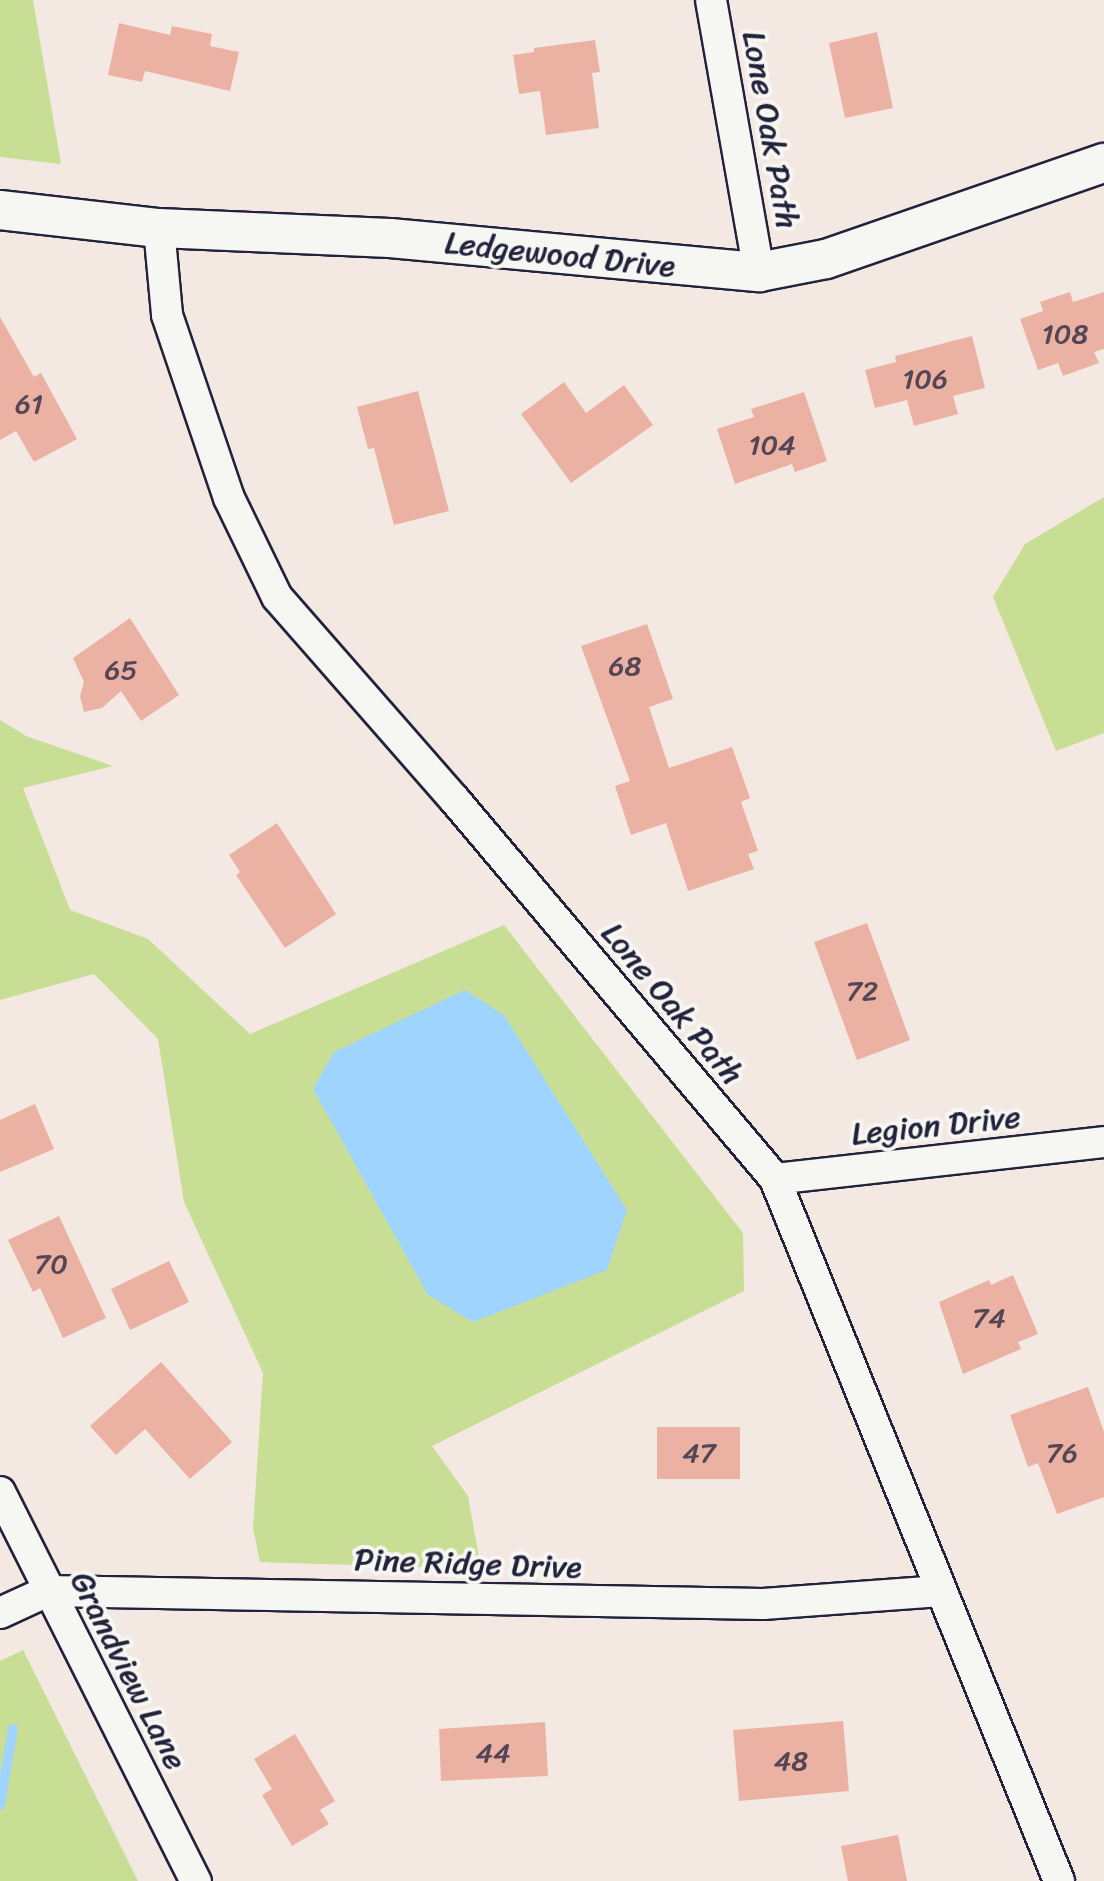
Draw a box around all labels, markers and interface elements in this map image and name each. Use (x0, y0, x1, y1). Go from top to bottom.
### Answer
street label: Lone Oak Path (734, 27, 806, 233)
street label: Ledgewood Drive (442, 224, 678, 286)
house number: 108 (1042, 317, 1088, 351)
house number: 106 (902, 362, 948, 396)
house number: 61 (15, 387, 43, 421)
house number: 104 (748, 428, 796, 462)
house number: 68 (609, 649, 641, 683)
house number: 65 (104, 653, 138, 687)
street label: Lone Oak Path (593, 915, 751, 1093)
house number: 72 (846, 974, 878, 1008)
street label: Legion Drive (849, 1098, 1023, 1154)
house number: 70 (34, 1247, 68, 1281)
house number: 74 (972, 1301, 1006, 1335)
house number: 47 (682, 1436, 716, 1470)
house number: 76 (1046, 1436, 1078, 1470)
street label: Pine Ridge Drive (353, 1541, 583, 1587)
street label: Grandview Lane (62, 1565, 194, 1777)
house number: 44 (476, 1736, 510, 1770)
house number: 48 (774, 1744, 808, 1778)

